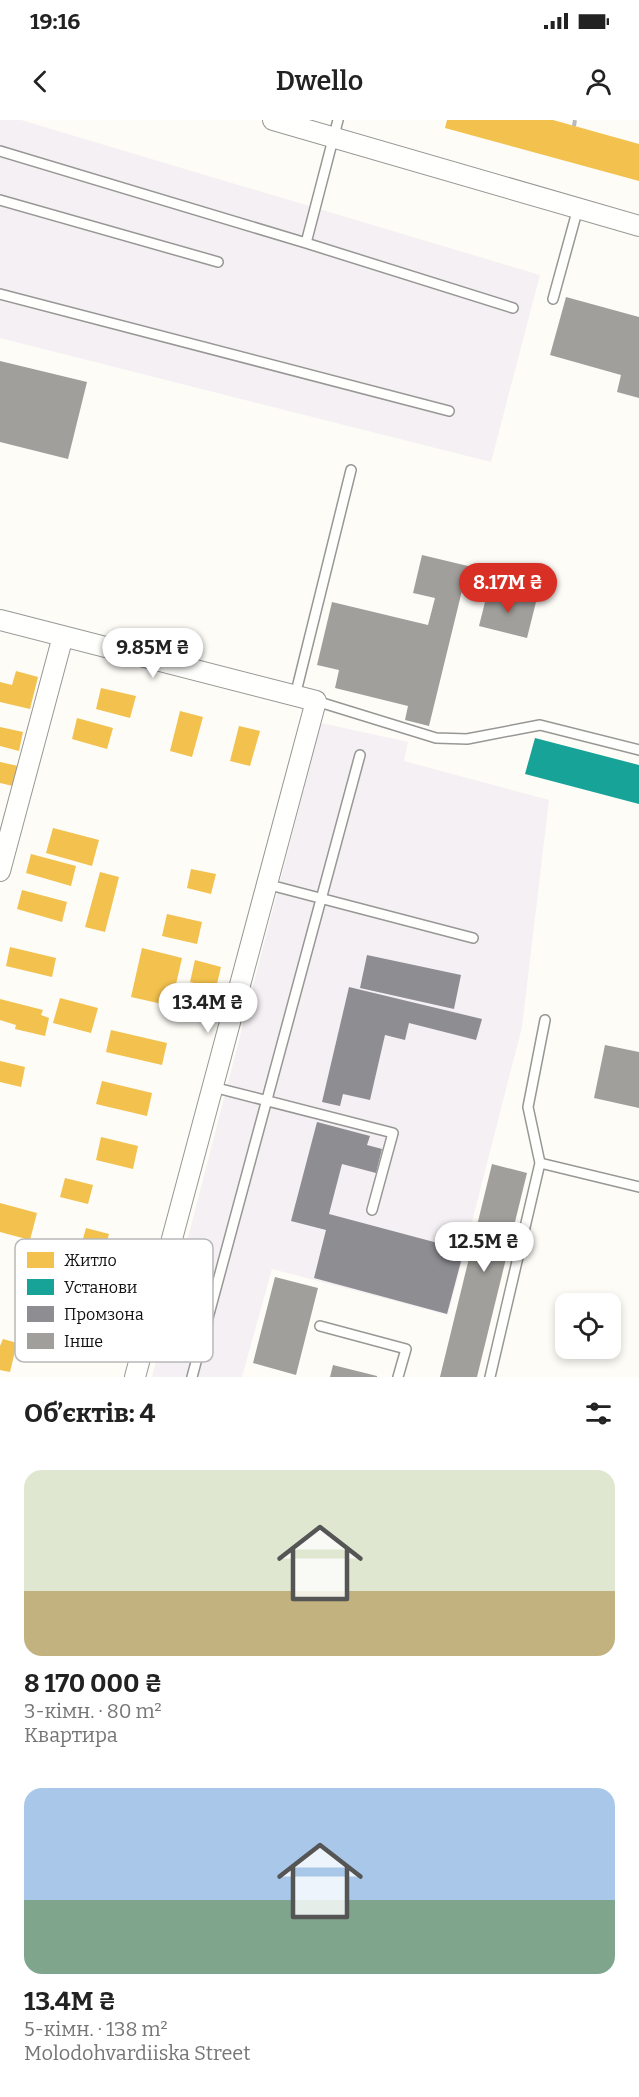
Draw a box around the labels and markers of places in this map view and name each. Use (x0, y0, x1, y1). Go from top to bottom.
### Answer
pin: 8.17M ₴ (453, 563, 563, 614)
pin: 9.85M ₴ (98, 628, 208, 679)
pin: 13.4M ₴ (153, 983, 263, 1034)
pin: 12.5M ₴ (429, 1222, 539, 1273)

